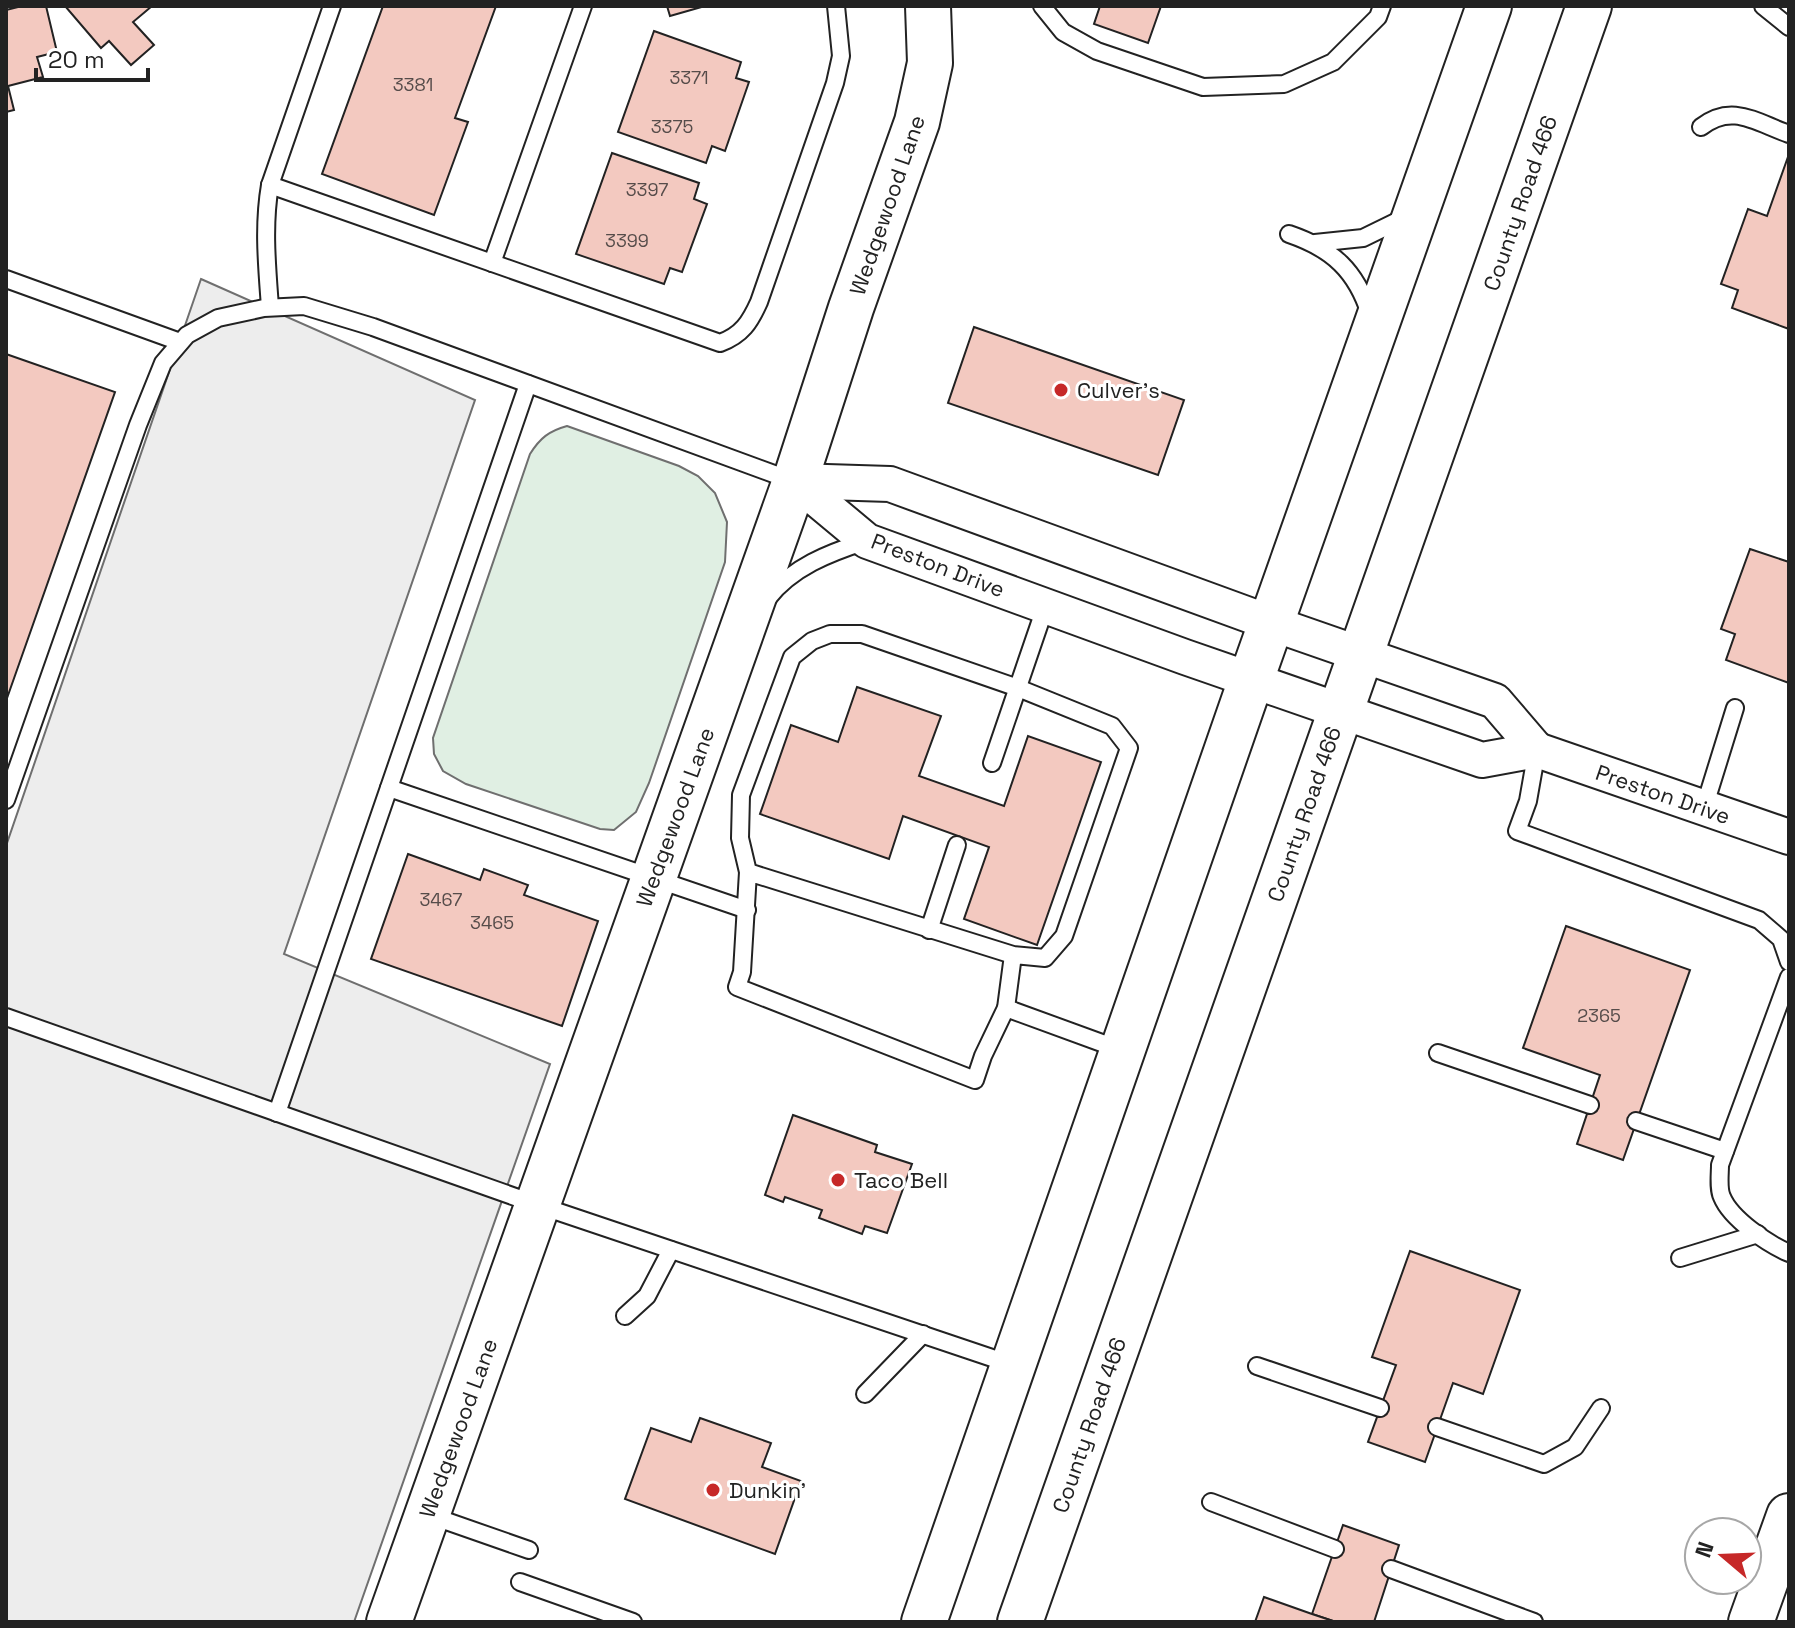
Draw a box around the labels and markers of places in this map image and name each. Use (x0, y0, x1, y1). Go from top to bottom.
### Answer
place label: Culver's (1077, 376, 1160, 404)
marker: Culver's (1052, 381, 1070, 399)
place label: Taco Bell (854, 1166, 948, 1194)
marker: Taco Bell (829, 1171, 847, 1189)
place label: Dunkin' (729, 1476, 806, 1504)
marker: Dunkin' (704, 1481, 722, 1499)

